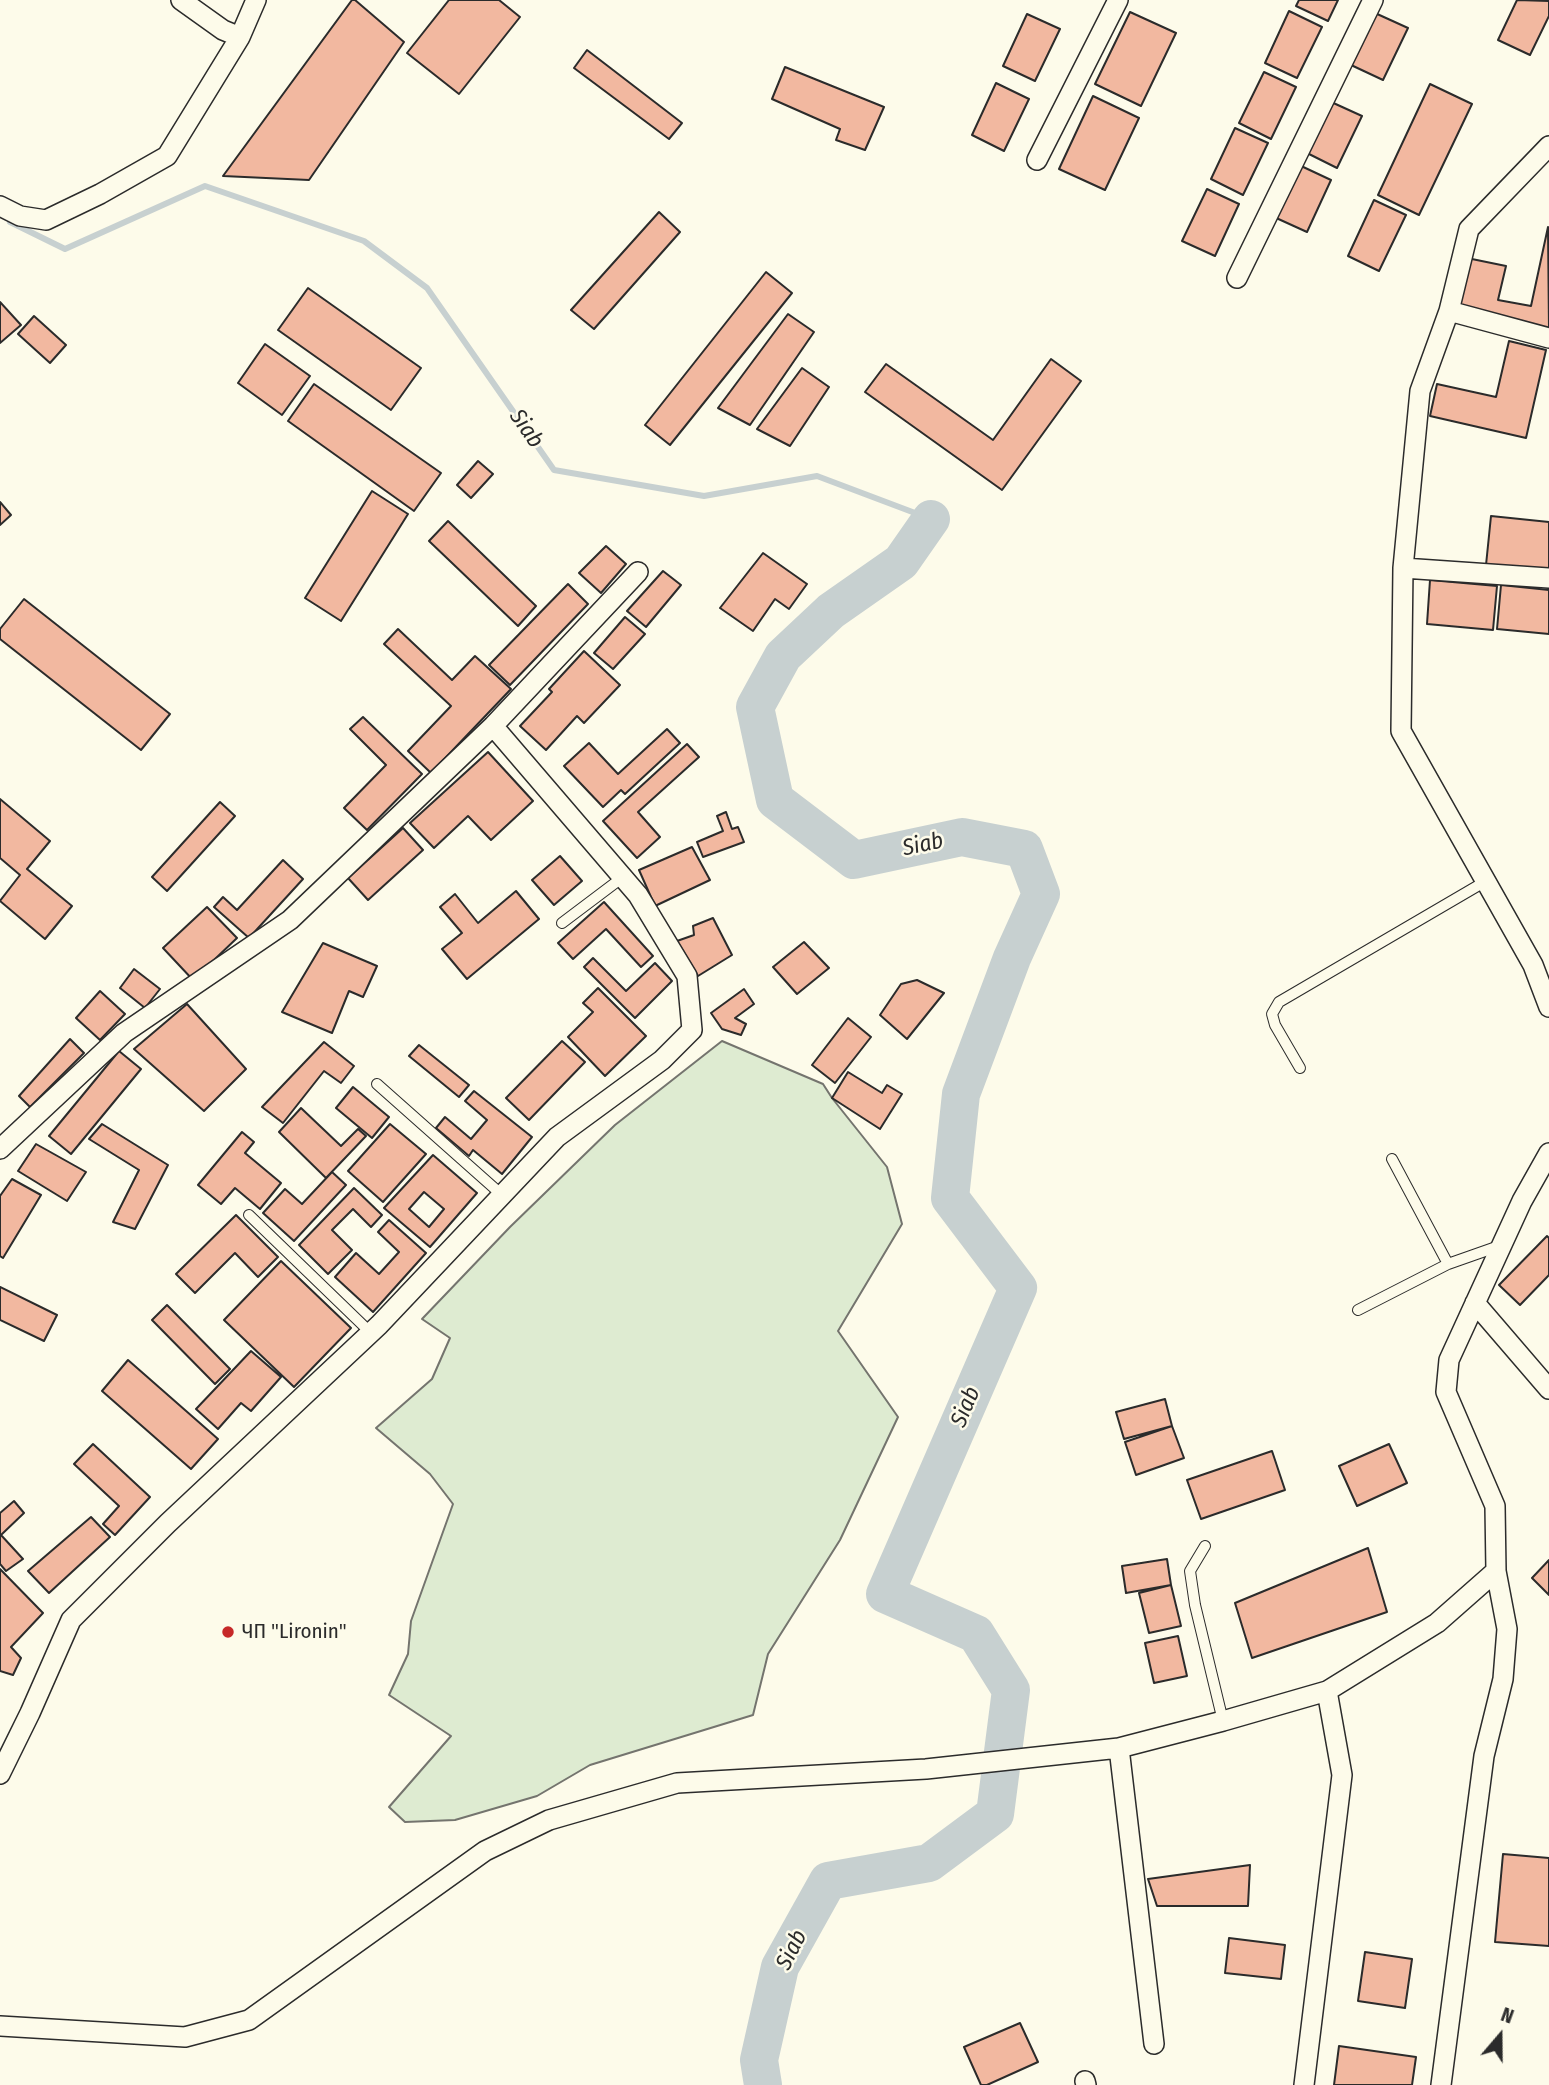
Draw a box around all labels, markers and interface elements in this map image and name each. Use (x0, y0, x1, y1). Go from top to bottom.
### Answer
water label: Siab (503, 404, 549, 454)
water label: Siab (900, 827, 946, 863)
water label: Siab (945, 1383, 987, 1431)
place label: ЧП "Lironin" (242, 1619, 347, 1645)
marker: ЧП "Lironin" (220, 1624, 236, 1640)
water label: Siab (770, 1925, 814, 1975)
north arrow (1465, 2001, 1535, 2071)
text: N (1498, 2003, 1517, 2029)

